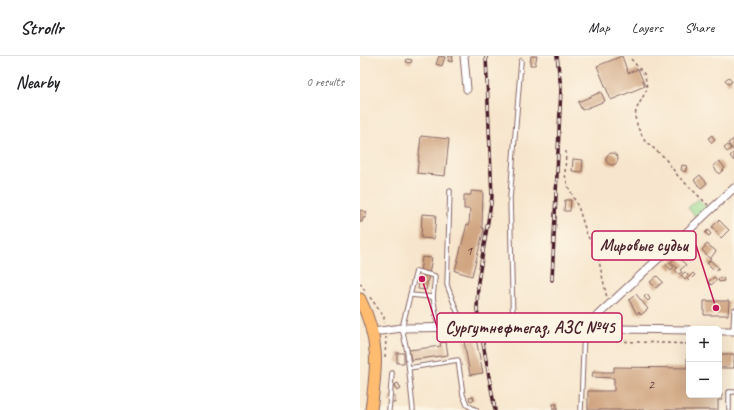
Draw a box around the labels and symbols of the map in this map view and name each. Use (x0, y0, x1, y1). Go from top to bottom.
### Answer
callout: Мировые судьи (592, 231, 696, 260)
text: Мировые судьи (600, 235, 689, 256)
house number: 1 (466, 242, 473, 259)
callout: Сургутнефтегаз, АЗС №45 (437, 313, 622, 342)
text: Сургутнефтегаз, АЗС №45 (445, 317, 616, 339)
house number: 2 (648, 376, 656, 393)

